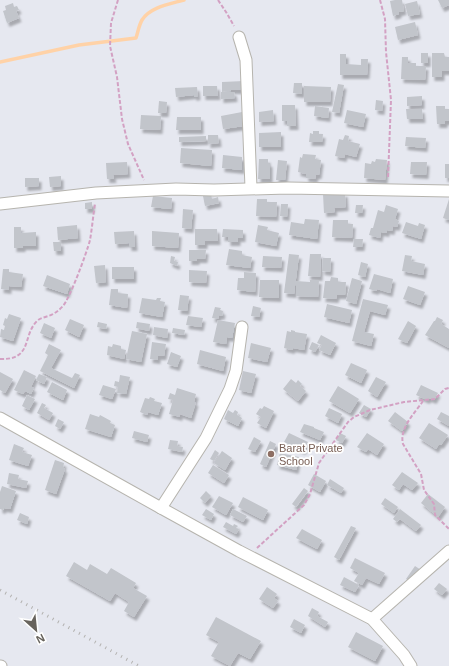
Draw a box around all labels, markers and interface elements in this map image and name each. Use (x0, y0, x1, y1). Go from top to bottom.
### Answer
place label: Barat Private School (279, 442, 343, 467)
marker: Barat Private School (266, 449, 276, 459)
north arrow (16, 610, 56, 650)
text: N (34, 632, 47, 646)

